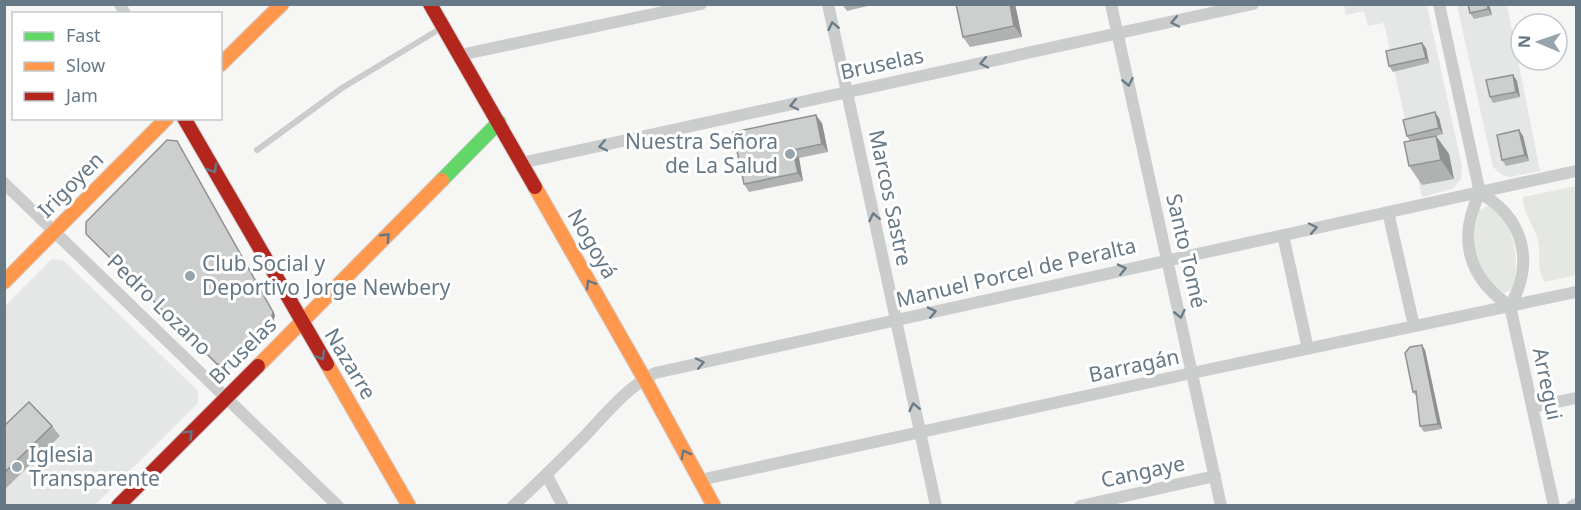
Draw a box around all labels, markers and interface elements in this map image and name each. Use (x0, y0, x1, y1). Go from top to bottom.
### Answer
legend (12, 12, 222, 120)
north arrow (1509, 12, 1569, 72)
one-way arrow (1170, 14, 1180, 27)
one-way arrow (827, 21, 840, 31)
text: Fast (66, 23, 101, 47)
text: N (1513, 35, 1535, 48)
street label: Bruselas (838, 41, 926, 85)
text: Slow (66, 53, 105, 77)
one-way arrow (980, 56, 990, 69)
one-way arrow (1121, 77, 1134, 87)
text: Jam (64, 83, 98, 107)
one-way arrow (789, 97, 799, 110)
place label: Nuestra Señora de La Salud (625, 127, 778, 179)
street label: Marcos Sastre (863, 127, 919, 268)
one-way arrow (598, 138, 608, 151)
street label: Irigoyen (31, 145, 109, 223)
marker: Nuestra Señora de La Salud (783, 147, 797, 161)
one-way arrow (206, 163, 218, 173)
street label: Santo Tomé (1160, 191, 1214, 311)
street label: Nogoyá (562, 203, 624, 284)
one-way arrow (868, 212, 881, 222)
one-way arrow (1307, 222, 1317, 235)
street label: Manuel Porcel de Peralta (893, 231, 1139, 313)
one-way arrow (378, 233, 389, 244)
street label: Pedro Lozano (102, 247, 218, 361)
place label: Club Social y Deportivo Jorge Newbery (202, 249, 451, 301)
one-way arrow (1117, 264, 1127, 277)
marker: Club Social y Deportivo Jorge Newbery (183, 269, 197, 283)
one-way arrow (586, 280, 598, 290)
one-way arrow (926, 306, 936, 319)
one-way arrow (1172, 308, 1185, 318)
street label: Bruselas (203, 311, 282, 390)
street label: Nazarre (319, 323, 383, 404)
street label: Barragán (1086, 342, 1182, 388)
street label: Arregui (1527, 345, 1569, 423)
one-way arrow (314, 350, 325, 361)
one-way arrow (695, 357, 705, 370)
one-way arrow (909, 403, 922, 413)
one-way arrow (181, 431, 192, 442)
place label: Iglesia Transparente (29, 440, 160, 492)
street label: Cangaye (1098, 448, 1187, 494)
one-way arrow (681, 450, 692, 461)
marker: Iglesia Transparente (10, 460, 24, 474)

